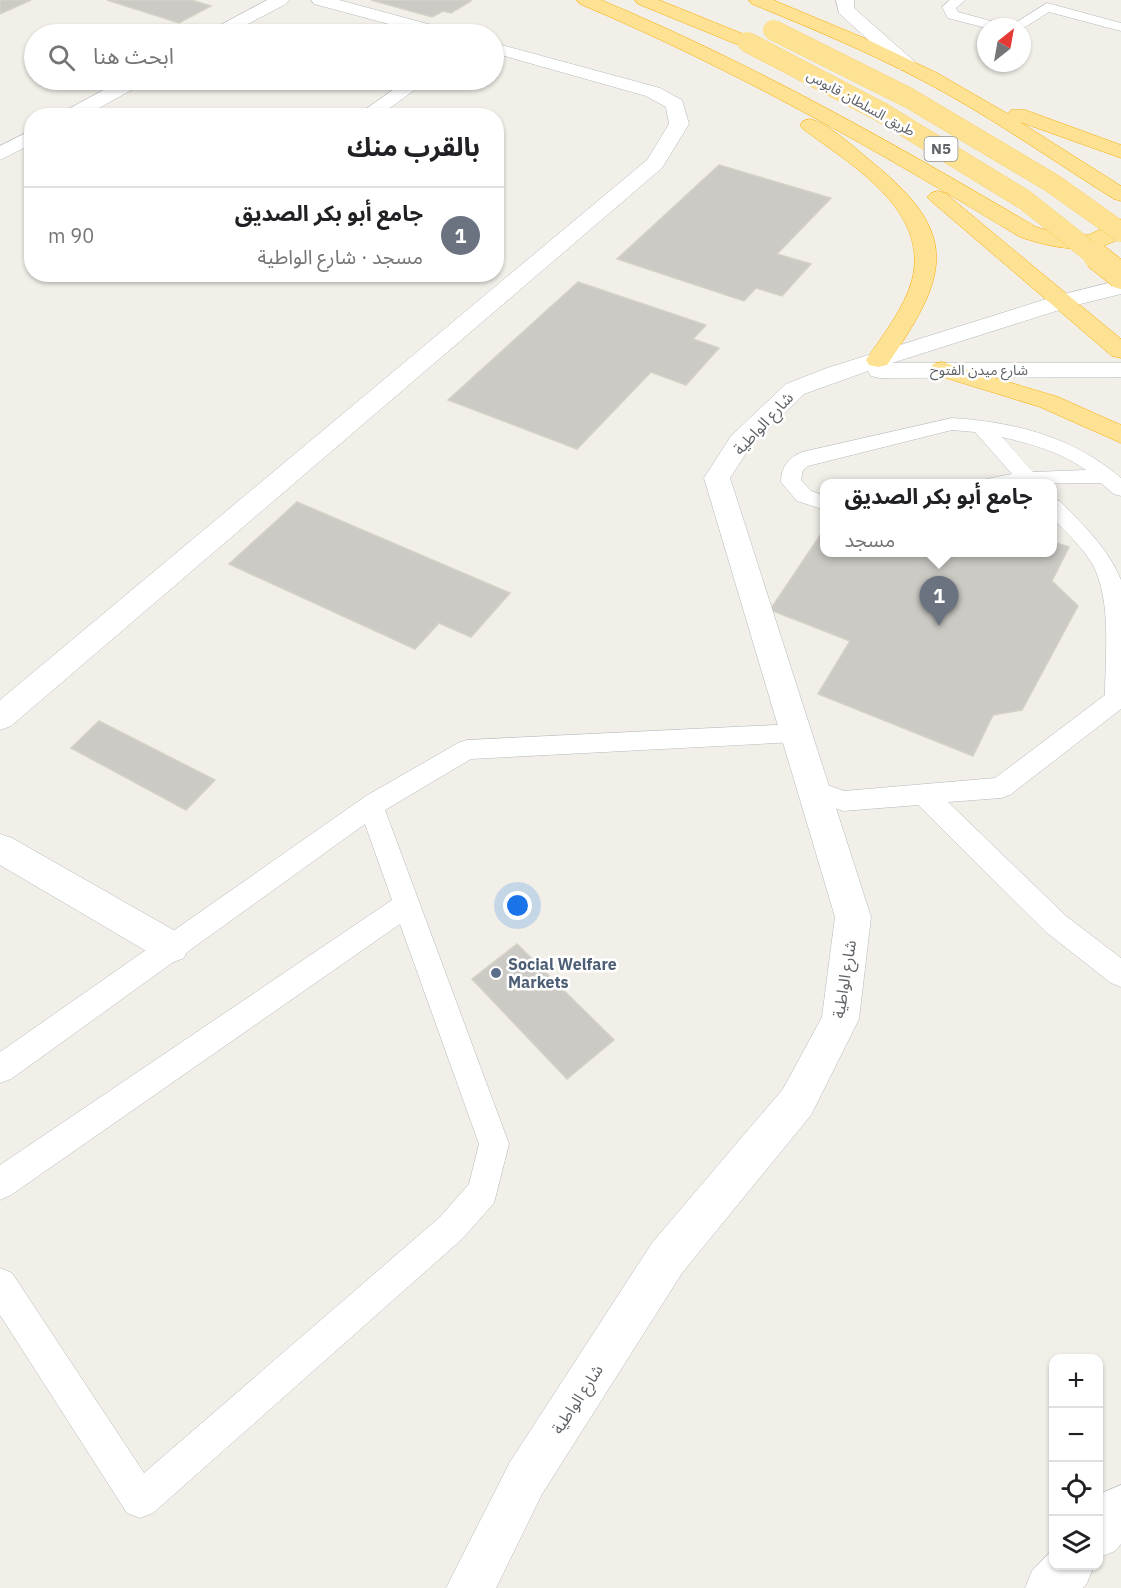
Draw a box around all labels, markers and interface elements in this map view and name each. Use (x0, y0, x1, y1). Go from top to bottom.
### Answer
north arrow (977, 18, 1031, 72)
search box (24, 24, 504, 90)
icon: search (45, 41, 78, 74)
text: ابحث هنا (93, 41, 174, 70)
street label: طريق السلطان قابوس (803, 66, 918, 141)
text: بالقرب منك (347, 129, 480, 163)
road number: N5 (924, 137, 958, 161)
text: جامع أبو بكر الصديق (235, 198, 423, 227)
text: 90 m (48, 222, 94, 249)
text: 1 (455, 222, 467, 249)
text: مسجد · شارع الواطية (258, 243, 423, 270)
street label: شارع ميدن الفتوح (930, 361, 1028, 381)
street label: شارع الواطية (729, 387, 799, 461)
popup (820, 479, 1057, 557)
text: جامع أبو بكر الصديق (844, 481, 1033, 510)
text: مسجد (844, 526, 895, 553)
pin: 1 (920, 576, 958, 626)
your location (503, 891, 532, 920)
street label: شارع الواطية (828, 938, 863, 1020)
place label: Social Welfare Markets (508, 954, 617, 992)
marker: Social Welfare Markets (489, 966, 503, 980)
map controls (1049, 1354, 1103, 1570)
button: + (1049, 1354, 1103, 1408)
street label: شارع الواطية (547, 1360, 609, 1439)
button: − (1049, 1408, 1103, 1462)
button: locate (1049, 1462, 1103, 1516)
button: layers (1049, 1516, 1103, 1570)

